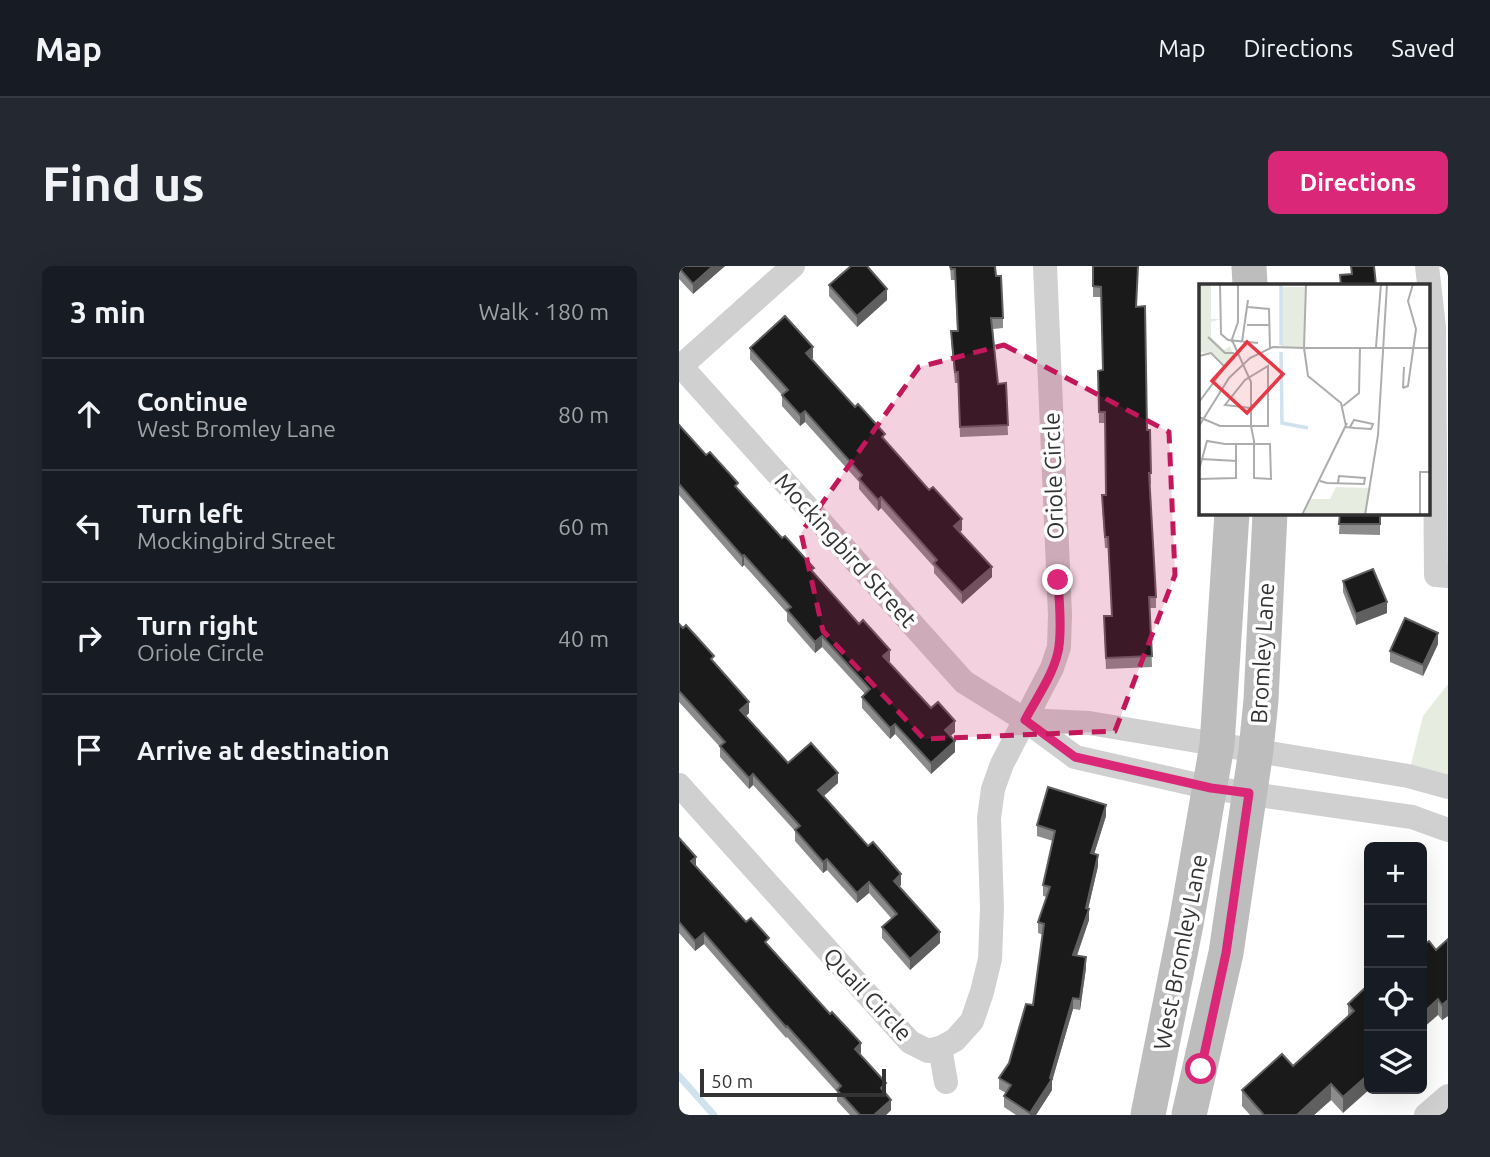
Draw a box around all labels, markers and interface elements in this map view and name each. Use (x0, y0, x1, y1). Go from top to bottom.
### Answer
text: Map (35, 30, 102, 67)
text: Map (1158, 35, 1205, 62)
text: Directions (1243, 35, 1353, 62)
text: Saved (1391, 35, 1455, 62)
button: Directions (1268, 151, 1448, 214)
text: Find us (42, 155, 205, 210)
inset map (1199, 284, 1431, 514)
text: 3 min (70, 295, 146, 329)
text: Walk · 180 m (478, 299, 609, 324)
text: Continue (137, 387, 248, 416)
icon: ahead (70, 395, 108, 433)
text: 80 m (558, 402, 609, 427)
street label: Oriole Circle (1038, 412, 1068, 540)
text: West Bromley Lane (137, 416, 336, 441)
street label: Mockingbird Street (770, 468, 922, 632)
text: Turn left (137, 499, 243, 528)
icon: left (70, 507, 108, 545)
text: 60 m (558, 514, 609, 539)
text: Mockingbird Street (137, 528, 335, 553)
route end (1042, 564, 1073, 595)
street label: Bromley Lane (1246, 582, 1278, 724)
text: Turn right (137, 611, 258, 640)
icon: right (70, 619, 108, 657)
text: 40 m (558, 626, 609, 651)
text: Oriole Circle (137, 640, 264, 665)
icon: arrive (70, 731, 108, 769)
text: Arrive at destination (137, 736, 390, 765)
map controls (1364, 842, 1427, 1094)
button: + (1364, 842, 1427, 905)
street label: West Bromley Lane (1149, 852, 1211, 1052)
button: − (1364, 905, 1427, 968)
street label: Quail Circle (819, 943, 917, 1045)
button: locate (1364, 968, 1427, 1031)
button: layers (1364, 1031, 1427, 1094)
route start (1185, 1053, 1216, 1084)
scale bar (700, 1066, 885, 1098)
text: 50 m (711, 1070, 753, 1092)

